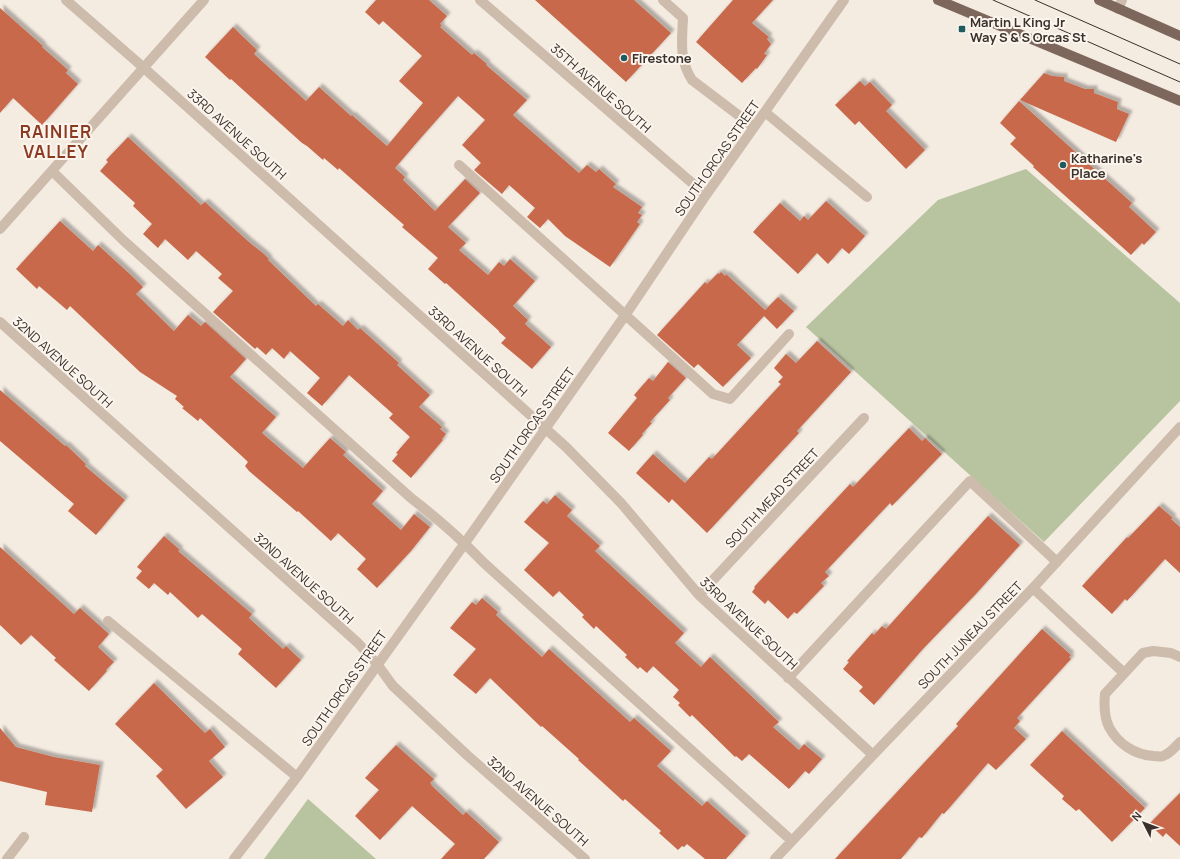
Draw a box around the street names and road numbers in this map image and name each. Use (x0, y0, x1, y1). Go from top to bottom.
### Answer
street label: 35TH AVENUE SOUTH (547, 39, 655, 137)
street label: 33RD AVENUE SOUTH (184, 85, 290, 183)
street label: SOUTH ORCAS STREET (670, 96, 764, 219)
street label: 33RD AVENUE SOUTH (425, 302, 531, 400)
street label: 32ND AVENUE SOUTH (9, 312, 117, 412)
street label: SOUTH ORCAS STREET (485, 363, 579, 486)
street label: SOUTH MEAD STREET (721, 444, 823, 552)
street label: 32ND AVENUE SOUTH (250, 528, 358, 628)
street label: 33RD AVENUE SOUTH (696, 573, 802, 673)
street label: SOUTH JUNEAU STREET (914, 577, 1026, 693)
street label: SOUTH ORCAS STREET (297, 626, 391, 749)
street label: 32ND AVENUE SOUTH (484, 752, 592, 850)

